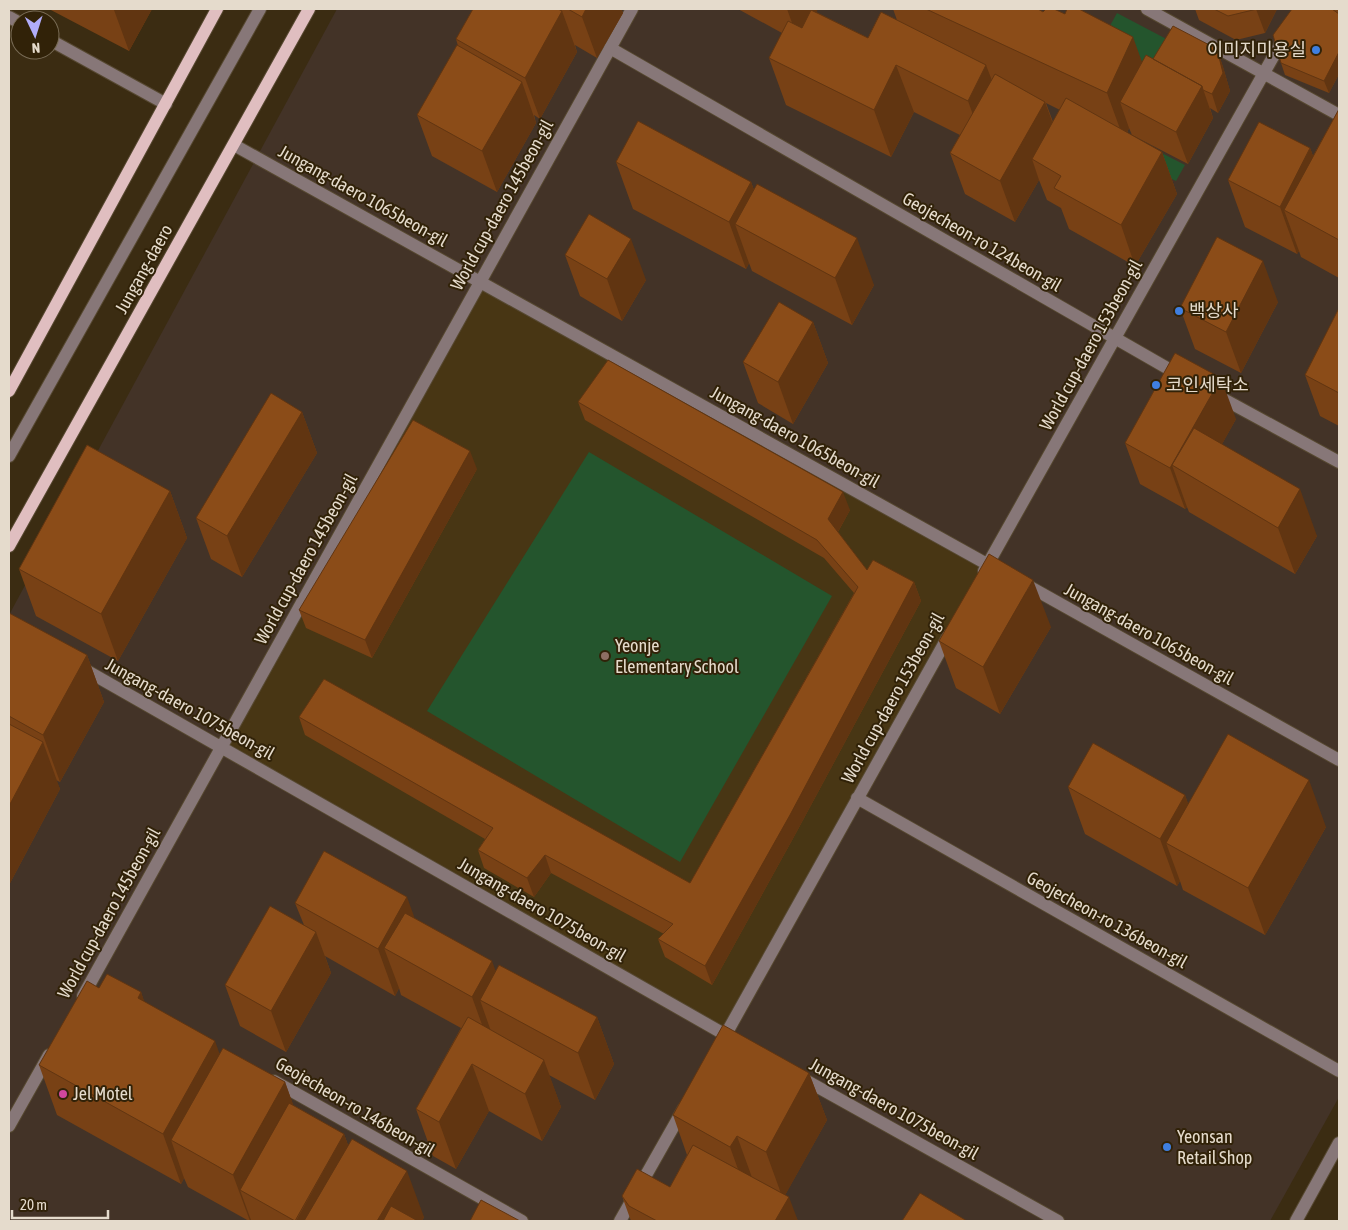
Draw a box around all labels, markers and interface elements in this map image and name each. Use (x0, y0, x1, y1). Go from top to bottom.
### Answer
north arrow (10, 10, 60, 60)
place label: 이미지미용실 (1207, 39, 1306, 60)
text: N (31, 40, 41, 56)
marker: 이미지미용실 (1310, 44, 1322, 56)
street label: World cup-daero 145beon-gil (446, 116, 557, 294)
street label: Jungang-daero 1065beon-gil (275, 140, 452, 251)
street label: Geojecheon-ro 124beon-gil (899, 187, 1066, 296)
street label: Jungang-daero (110, 220, 177, 317)
street label: World cup-daero 153beon-gil (1035, 256, 1146, 434)
place label: 백상사 (1189, 300, 1239, 321)
marker: 백상사 (1173, 305, 1185, 317)
place label: 코인세탁소 (1166, 374, 1249, 395)
marker: 코인세탁소 (1150, 379, 1162, 391)
street label: Jungang-daero 1065beon-gil (707, 381, 884, 492)
street label: World cup-daero 145beon-gil (250, 470, 361, 648)
street label: Jungang-daero 1065beon-gil (1061, 578, 1238, 689)
street label: World cup-daero 153beon-gil (837, 609, 948, 787)
place label: Yeonje Elementary School (615, 635, 739, 677)
marker: Yeonje Elementary School (599, 650, 611, 662)
street label: Jungang-daero 1075beon-gil (102, 653, 279, 764)
street label: World cup-daero 145beon-gil (53, 824, 164, 1002)
street label: Jungang-daero 1075beon-gil (455, 853, 630, 966)
street label: Geojecheon-ro 136beon-gil (1023, 867, 1191, 972)
street label: Geojecheon-ro 146beon-gil (272, 1052, 439, 1161)
street label: Jungang-daero 1075beon-gil (806, 1053, 983, 1164)
place label: Jel Motel (73, 1083, 133, 1104)
marker: Jel Motel (57, 1088, 69, 1100)
place label: Yeonsan Retail Shop (1177, 1126, 1252, 1168)
marker: Yeonsan Retail Shop (1161, 1141, 1173, 1153)
scale bar (12, 1188, 109, 1220)
text: 20 m (20, 1196, 47, 1213)

